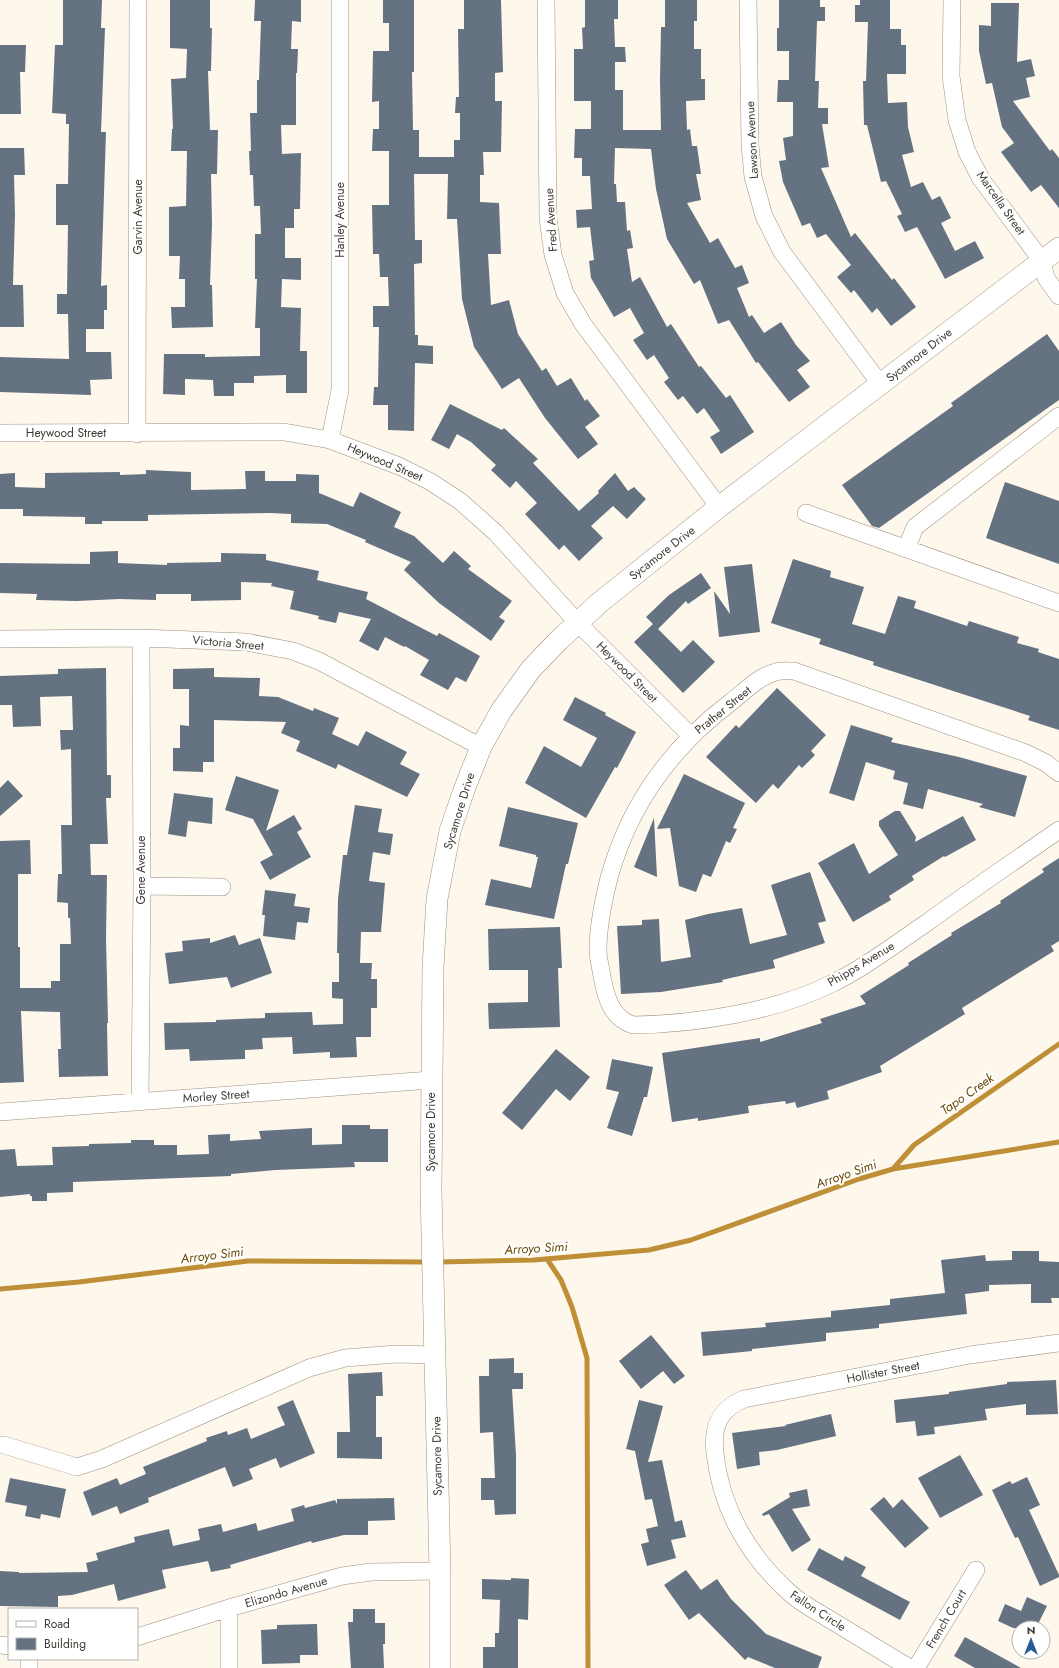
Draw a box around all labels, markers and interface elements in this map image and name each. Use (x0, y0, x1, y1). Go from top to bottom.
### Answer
street label: Lawson Avenue (741, 101, 763, 179)
street label: Marcella Street (972, 167, 1030, 239)
street label: Garvin Avenue (129, 179, 147, 255)
street label: Hanley Avenue (331, 182, 349, 258)
street label: Fred Avenue (540, 188, 562, 252)
street label: Sycamore Drive (882, 323, 956, 387)
street label: Heywood Street (26, 424, 106, 442)
street label: Heywood Street (344, 438, 426, 486)
street label: Sycamore Drive (625, 521, 699, 585)
street label: Victoria Street (192, 631, 264, 655)
street label: Heywood Street (592, 637, 662, 707)
street label: Prather Street (691, 682, 755, 738)
street label: Sycamore Drive (439, 770, 479, 852)
street label: Gene Avenue (132, 836, 150, 904)
street label: Phipps Avenue (824, 937, 898, 991)
water label: Tapo Creek (937, 1068, 998, 1119)
street label: Morley Street (182, 1085, 250, 1107)
street label: Sycamore Drive (422, 1092, 440, 1172)
water label: Arroyo Simi (812, 1155, 880, 1194)
water label: Arroyo Simi (503, 1237, 569, 1259)
water label: Arroyo Simi (179, 1242, 245, 1268)
street label: Hollister Street (845, 1356, 921, 1388)
street label: Sycamore Drive (427, 1416, 447, 1496)
street label: Elizondo Avenue (243, 1572, 329, 1612)
street label: Fallon Circle (787, 1586, 849, 1636)
street label: French Court (921, 1586, 971, 1652)
legend (8, 1608, 138, 1660)
text: Road (44, 1615, 70, 1633)
north arrow (1011, 1620, 1051, 1660)
text: N (1027, 1622, 1035, 1638)
text: Building (44, 1635, 86, 1653)

